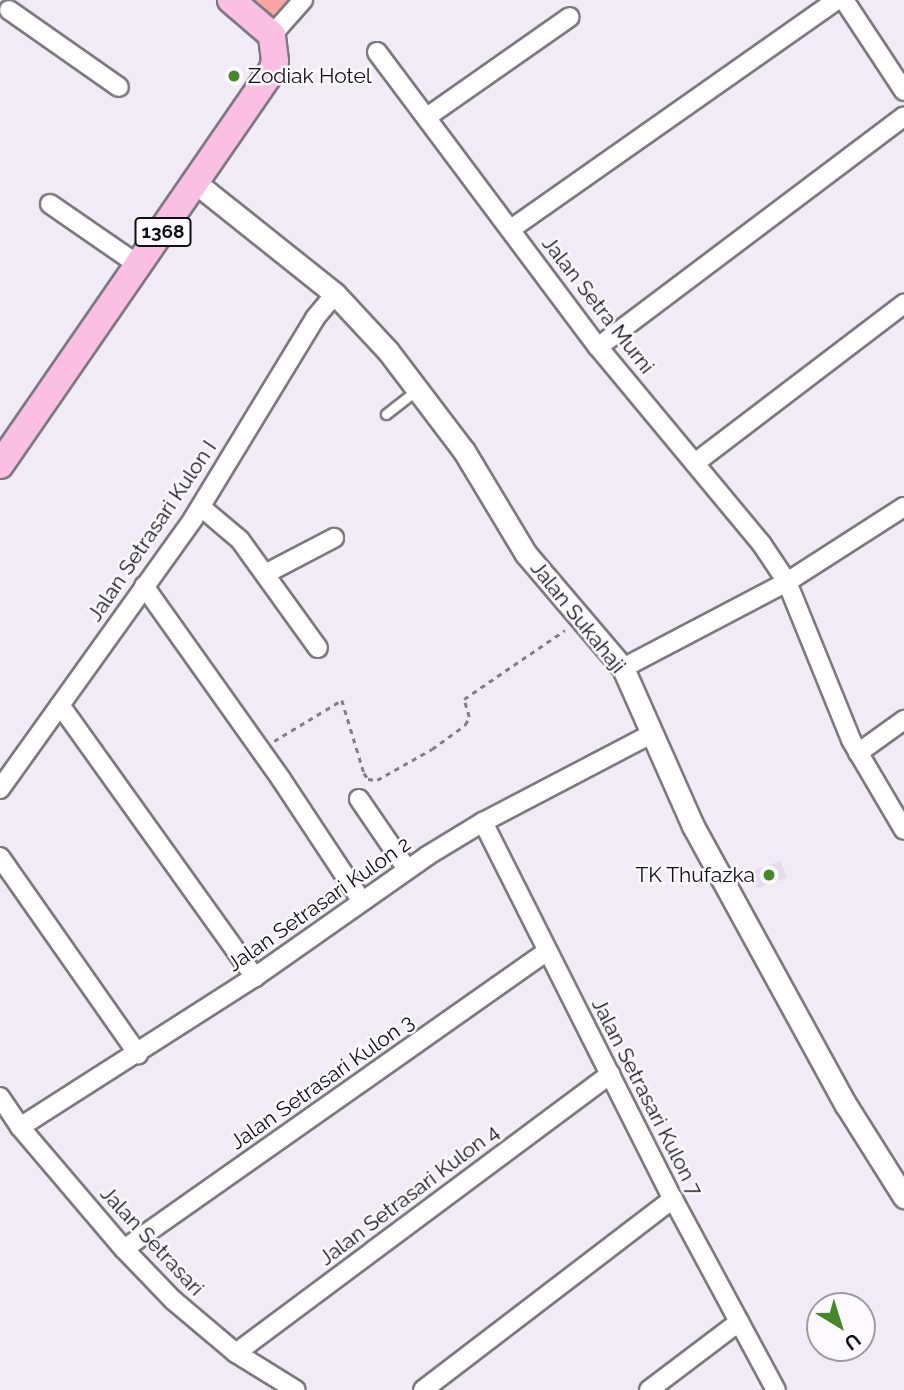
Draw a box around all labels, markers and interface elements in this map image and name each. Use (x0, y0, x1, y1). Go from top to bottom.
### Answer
place label: Zodiak Hotel (248, 63, 371, 89)
marker: Zodiak Hotel (226, 68, 242, 84)
road number: 1368 (133, 216, 193, 248)
street label: Jalan Setra Murni (537, 231, 659, 379)
street label: Jalan Setrasari Kulon I (82, 436, 222, 626)
street label: Jalan Sukahaji (525, 556, 631, 678)
street label: Jalan Setrasari Kulon 2 (222, 831, 416, 977)
place label: TK Thufazka (635, 862, 755, 888)
marker: TK Thufazka (761, 867, 777, 883)
street label: Jalan Setrasari Kulon 7 (586, 994, 708, 1200)
street label: Jalan Setrasari Kulon 3 (225, 1009, 419, 1155)
street label: Jalan Setrasari Kulon 4 (314, 1119, 504, 1271)
street label: Jalan Setrasari (95, 1181, 209, 1301)
north arrow (806, 1292, 876, 1362)
text: U (840, 1329, 865, 1355)

